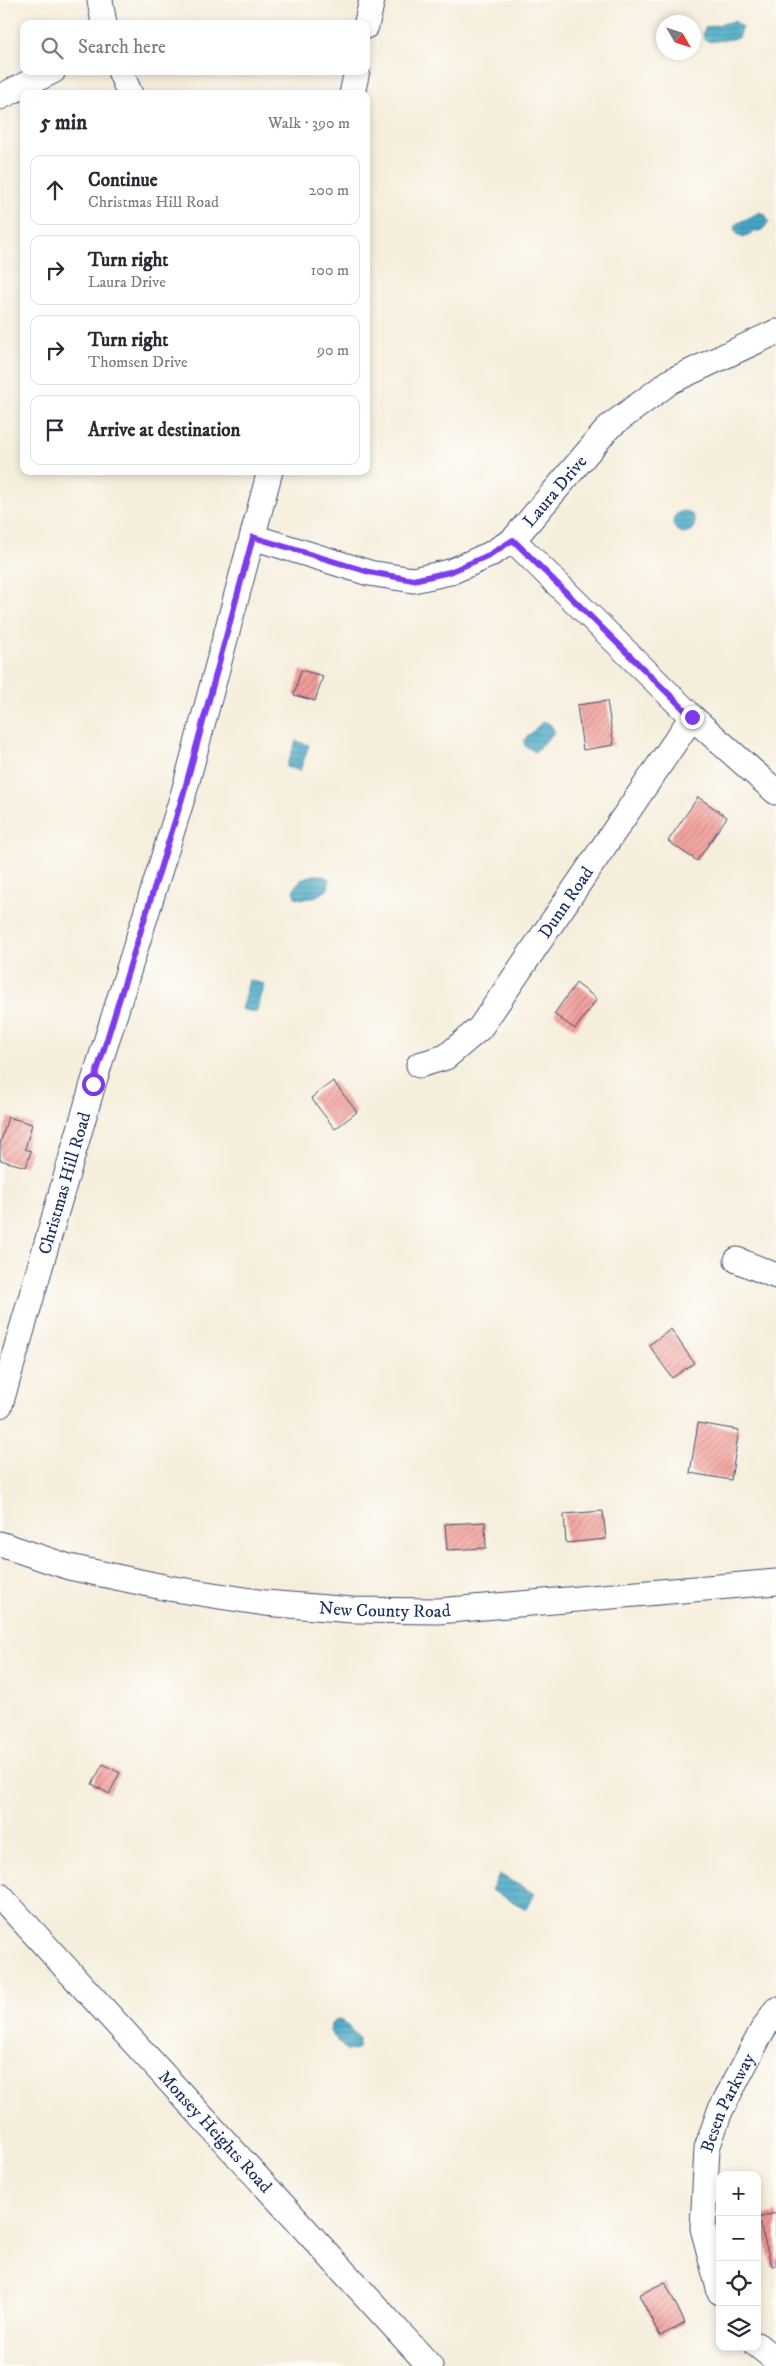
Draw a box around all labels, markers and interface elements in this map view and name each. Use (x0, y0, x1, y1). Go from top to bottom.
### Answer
north arrow (656, 15, 701, 60)
search box (20, 20, 370, 75)
icon: search (38, 34, 66, 62)
text: Search here (78, 36, 166, 59)
text: 5 min (40, 110, 87, 136)
text: Walk · 390 m (268, 113, 350, 133)
text: Continue (88, 169, 158, 192)
icon: ahead (41, 176, 69, 204)
text: 200 m (308, 180, 349, 200)
text: Christmas Hill Road (88, 192, 219, 212)
text: Turn right (88, 249, 168, 272)
icon: right (41, 256, 69, 284)
text: 100 m (311, 260, 349, 280)
text: Laura Drive (88, 272, 166, 292)
text: Turn right (88, 329, 168, 352)
icon: right (41, 336, 69, 364)
text: 90 m (317, 340, 349, 360)
text: Thomsen Drive (88, 352, 188, 372)
icon: arrive (41, 416, 69, 444)
text: Arrive at destination (88, 419, 240, 442)
street label: Laura Drive (519, 451, 592, 532)
route end (681, 706, 704, 729)
street label: Dunn Road (534, 863, 599, 943)
route start (82, 1073, 105, 1096)
street label: Christmas Hill Road (34, 1110, 96, 1257)
street label: New County Road (318, 1597, 451, 1623)
street label: Besen Parkway (696, 2049, 761, 2156)
street label: Monsey Heights Road (153, 2066, 276, 2198)
map controls (716, 2171, 761, 2351)
button: + (716, 2171, 761, 2216)
button: − (716, 2216, 761, 2261)
button: locate (716, 2261, 761, 2306)
button: layers (716, 2306, 761, 2351)

